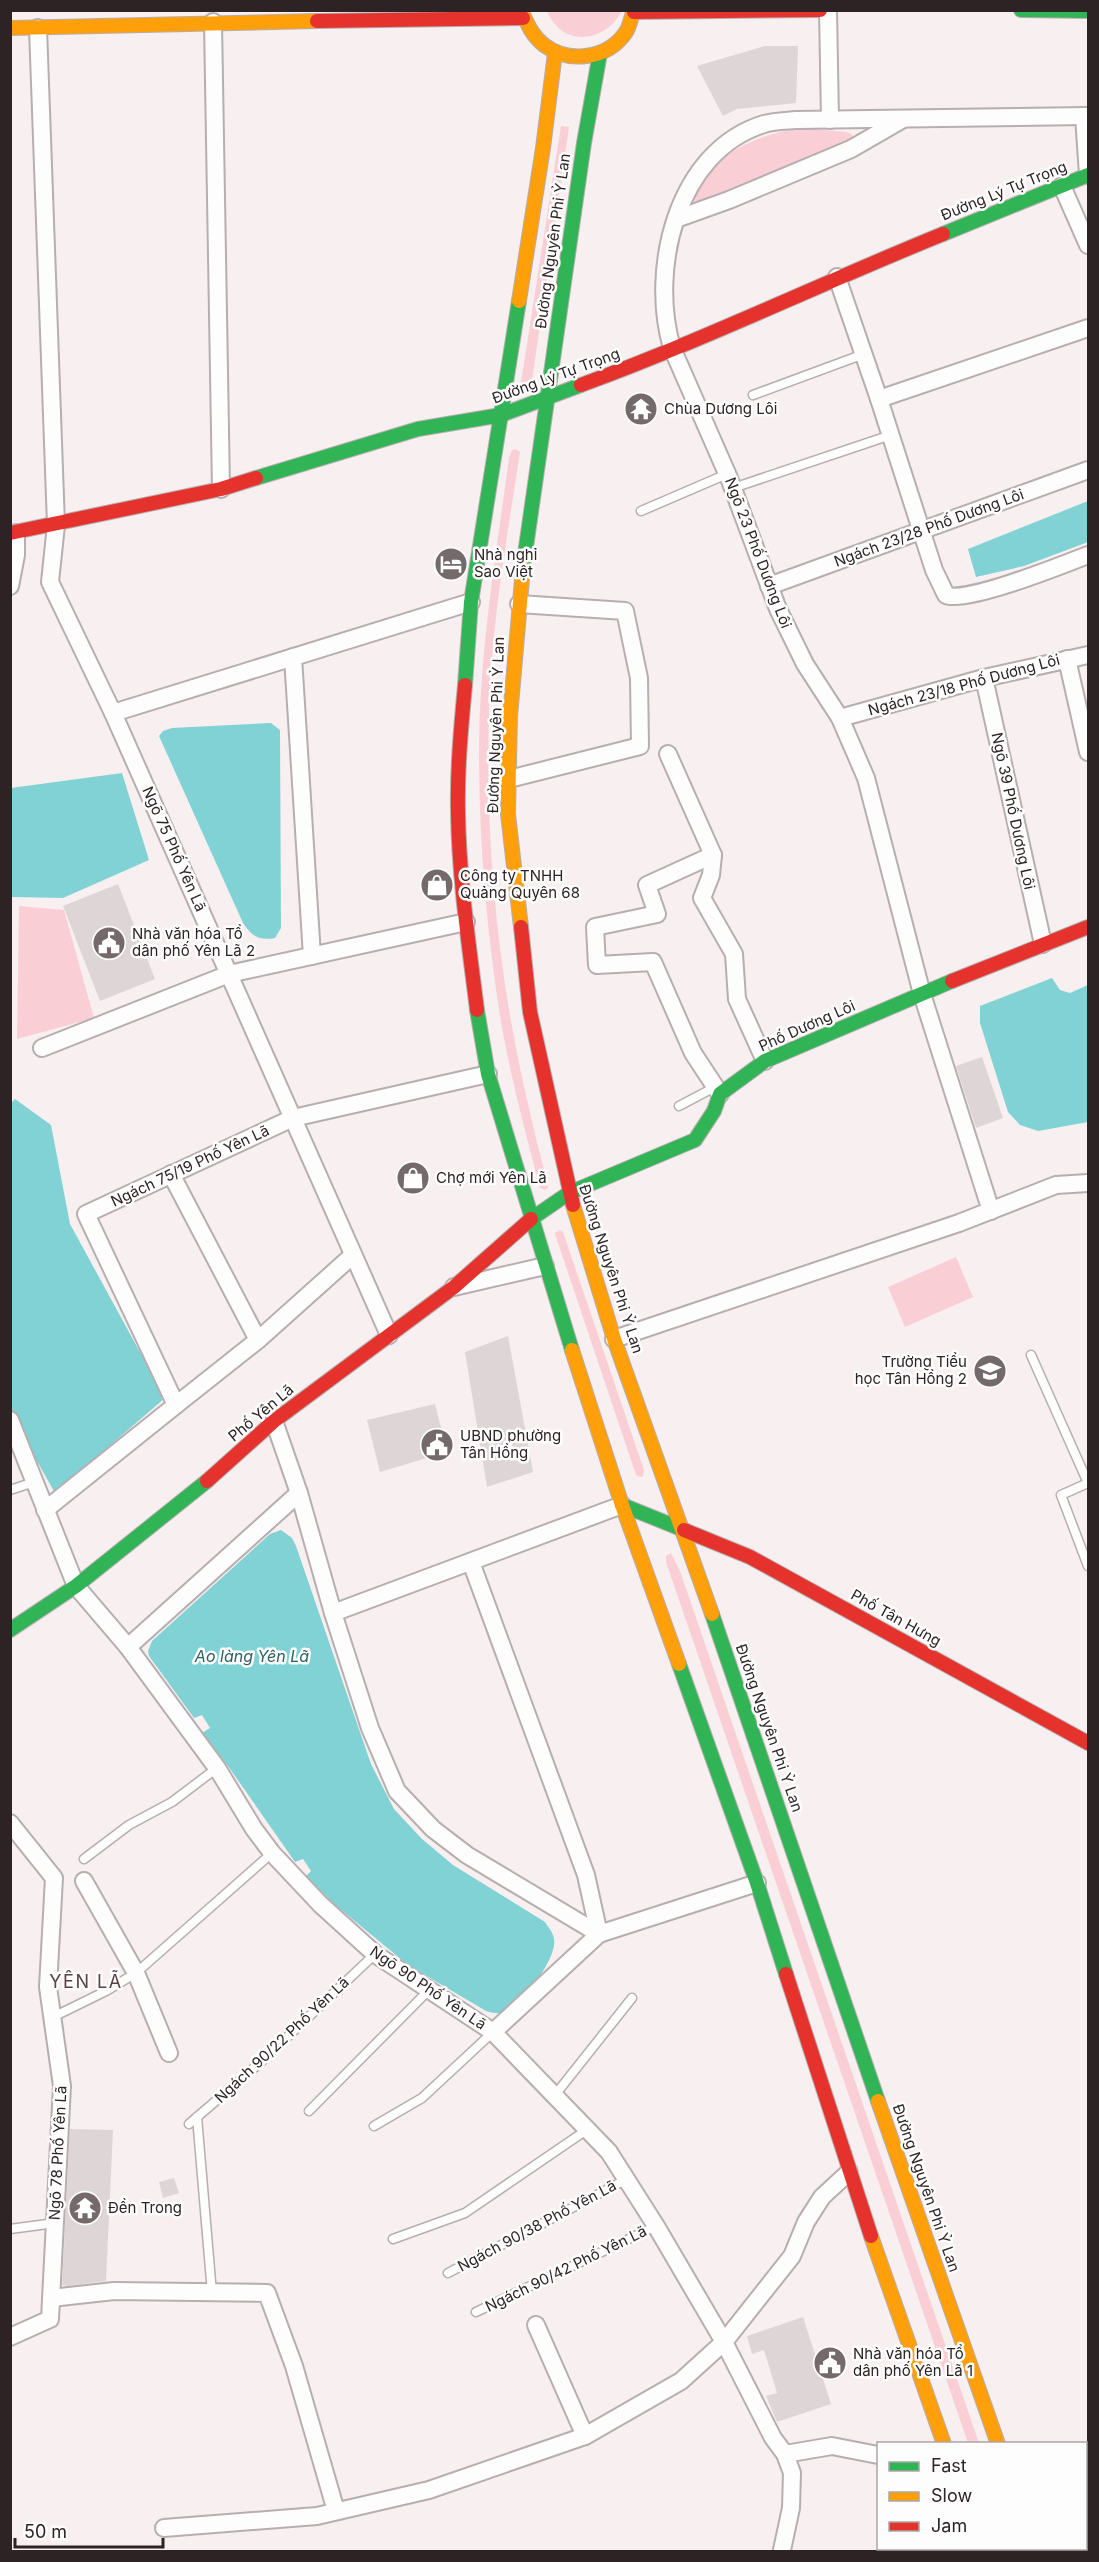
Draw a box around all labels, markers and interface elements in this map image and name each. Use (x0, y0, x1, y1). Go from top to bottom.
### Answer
street label: Đường Nguyên Phi Ỷ Lan (531, 152, 574, 330)
street label: Đường Lý Tự Trọng (938, 157, 1070, 225)
street label: Đường Lý Tự Trọng (489, 344, 622, 407)
temple icon: Chùa Dương Lôi (623, 391, 659, 427)
place label: Chùa Dương Lôi (664, 399, 777, 418)
street label: Ngõ 23 Phố Dương Lôi (721, 475, 796, 631)
street label: Ngách 23/28 Phố Dương Lôi (831, 484, 1026, 571)
place label: Nhà nghỉ Sao Việt (474, 545, 538, 581)
hotel icon: Nhà nghỉ Sao Việt (433, 546, 469, 582)
street label: Đường Nguyên Phi Ỷ Lan (483, 636, 508, 814)
street label: Ngách 23/18 Phố Dương Lôi (866, 650, 1062, 719)
street label: Ngõ 39 Phố Dương Lôi (988, 731, 1039, 891)
street label: Ngõ 75 Phố Yên Lã (138, 783, 211, 914)
place label: Công ty TNHH Quảng Quyên 68 (460, 866, 580, 902)
shop icon: Công ty TNHH Quảng Quyên 68 (419, 867, 455, 903)
place label: Nhà văn hóa Tổ dân phố Yên Lã 2 (132, 924, 255, 960)
public building icon: Nhà văn hóa Tổ dân phố Yên Lã 2 (91, 925, 127, 961)
street label: Phố Dương Lôi (756, 996, 858, 1055)
street label: Ngách 75/19 Phố Yên Lã (108, 1120, 272, 1211)
shop icon: Chợ mới Yên Lã (395, 1160, 431, 1196)
place label: Chợ mới Yên Lã (436, 1168, 547, 1187)
street label: Đường Nguyên Phi Ỷ Lan (575, 1182, 648, 1356)
place label: Trường Tiểu học Tân Hồng 2 (855, 1352, 967, 1388)
school or university icon: Trường Tiểu học Tân Hồng 2 (972, 1353, 1008, 1389)
street label: Phố Yên Lã (224, 1380, 297, 1445)
place label: UBND phường Tân Hồng (460, 1426, 561, 1462)
public building icon: UBND phường Tân Hồng (419, 1427, 455, 1463)
street label: Phố Tân Hưng (848, 1585, 945, 1650)
street label: Đường Nguyên Phi Ỷ Lan (732, 1641, 807, 1814)
water label: Ao làng Yên Lã (194, 1646, 309, 1666)
street label: Ngõ 90 Phố Yên Lã (367, 1942, 490, 2034)
district label: YÊN LÃ (49, 1970, 123, 1992)
street label: Ngách 90/22 Phố Yên Lã (211, 1972, 353, 2107)
street label: Ngõ 78 Phố Yên Lã (44, 2085, 71, 2221)
street label: Đường Nguyên Phi Ỷ Lan (889, 2101, 964, 2274)
street label: Ngách 90/38 Phố Yên Lã (454, 2176, 619, 2275)
temple icon: Đền Trong (67, 2190, 103, 2226)
place label: Đền Trong (108, 2198, 182, 2217)
street label: Ngách 90/42 Phố Yên Lã (482, 2221, 650, 2316)
place label: Nhà văn hóa Tổ dân phố Yên Lã 1 (853, 2344, 973, 2380)
public building icon: Nhà văn hóa Tổ dân phố Yên Lã 1 (812, 2345, 848, 2381)
legend (877, 2442, 1087, 2550)
text: Fast (931, 2455, 967, 2476)
text: Slow (931, 2485, 972, 2506)
scale bar (15, 2511, 164, 2549)
text: Jam (931, 2515, 967, 2536)
text: 50 m (24, 2521, 67, 2542)

